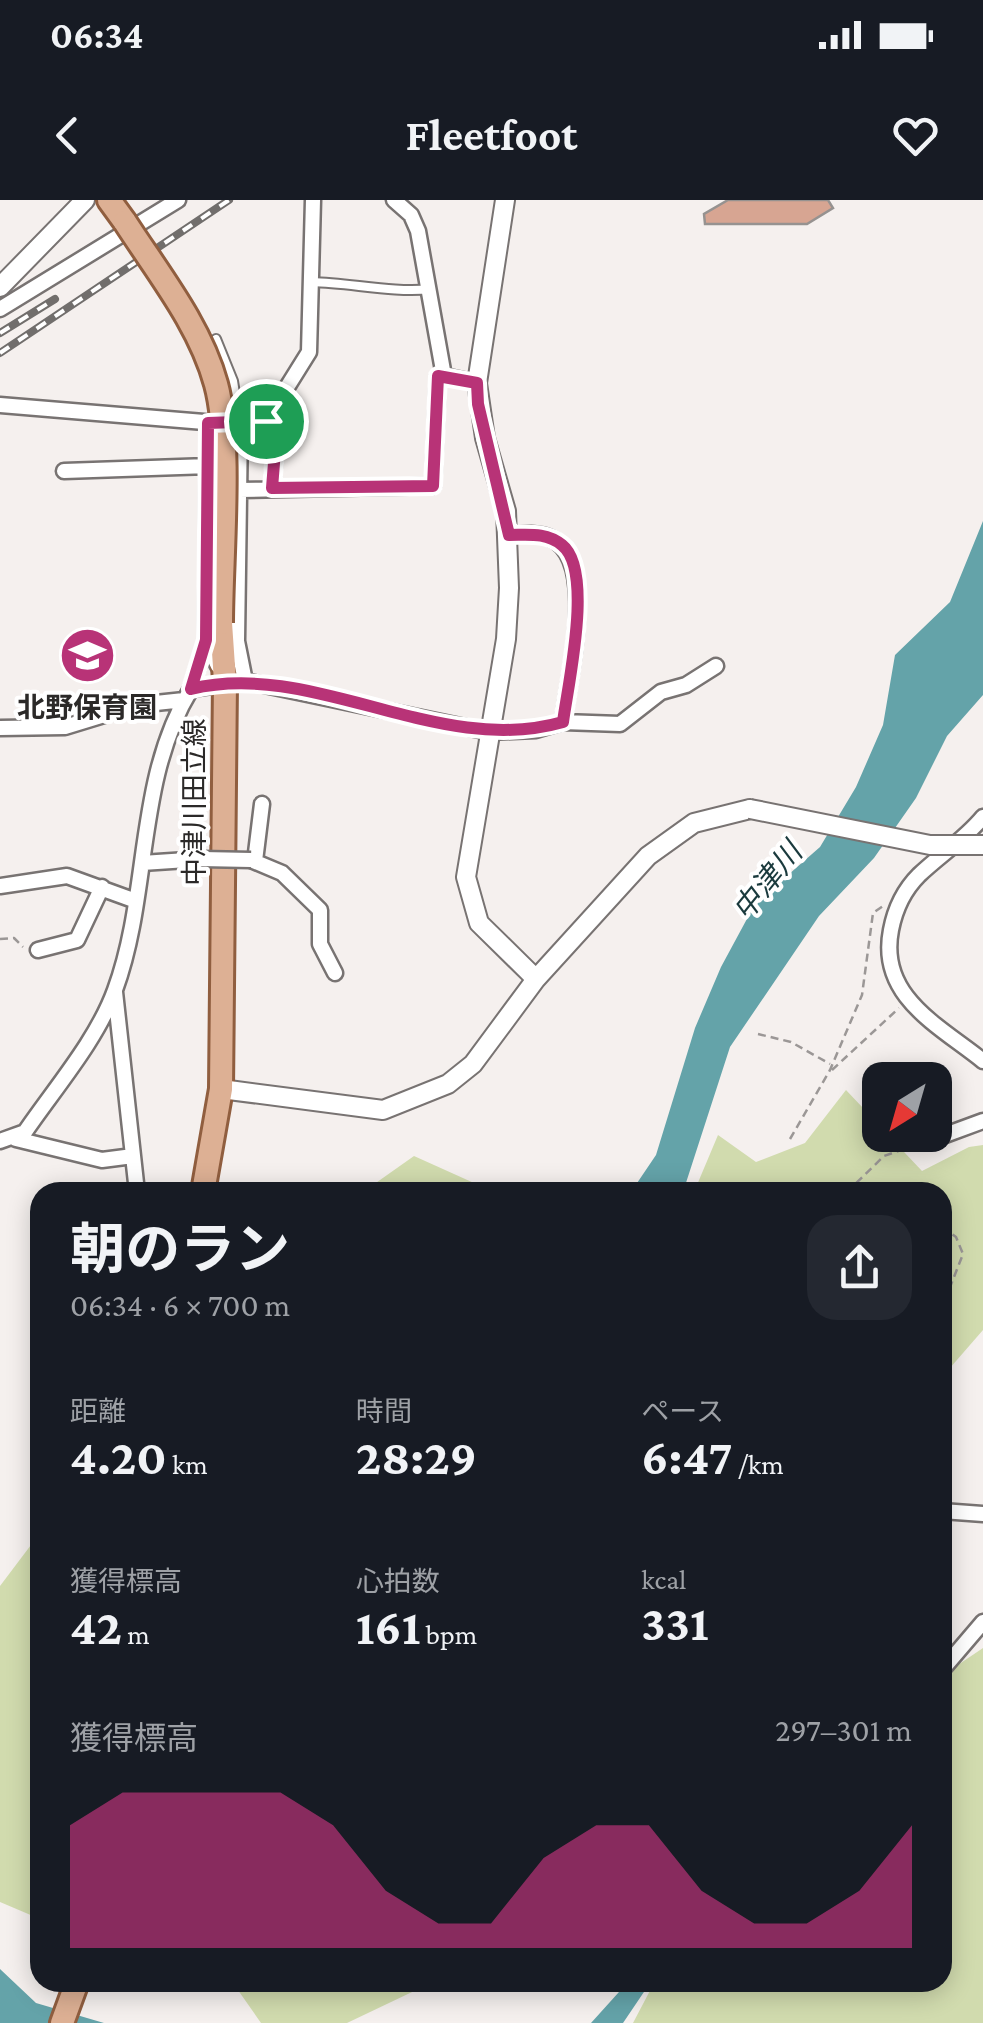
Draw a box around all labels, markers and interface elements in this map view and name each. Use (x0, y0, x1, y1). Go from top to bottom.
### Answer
text: 06:34 (50, 14, 143, 56)
icon: back (40, 108, 95, 163)
icon: heart (888, 108, 943, 163)
text: Fleetfoot (405, 110, 578, 160)
pin (224, 379, 309, 464)
icon: arrive (239, 394, 294, 449)
school or university icon: 北野保育園 (57, 626, 117, 686)
place label: 北野保育園 (17, 692, 157, 723)
street label: 中津川田立線 (179, 718, 210, 886)
water label: 中津川 (726, 833, 810, 926)
north arrow (862, 1062, 952, 1152)
map controls (862, 1062, 952, 1152)
button: share (807, 1215, 912, 1320)
text: 朝のラン (70, 1219, 290, 1280)
text: 06:34 · 6 × 700 m (70, 1287, 290, 1323)
text: 距離 (70, 1396, 126, 1427)
text: 時間 (356, 1396, 412, 1427)
text: ペース (641, 1396, 724, 1427)
text: 4.20 (70, 1429, 167, 1485)
text: 28:29 (356, 1429, 477, 1485)
text: 6:47 (641, 1429, 733, 1485)
text: km (167, 1449, 208, 1480)
text: /km (733, 1449, 784, 1480)
text: kcal (641, 1564, 686, 1595)
text: 獲得標高 (70, 1566, 182, 1597)
text: 心拍数 (356, 1566, 440, 1597)
text: 331 (641, 1595, 709, 1651)
text: 42 (70, 1599, 122, 1655)
text: 161 (356, 1599, 420, 1655)
text: m (122, 1619, 150, 1650)
text: bpm (420, 1619, 477, 1650)
text: 297–301 m (775, 1712, 912, 1748)
text: 獲得標高 (70, 1720, 198, 1756)

